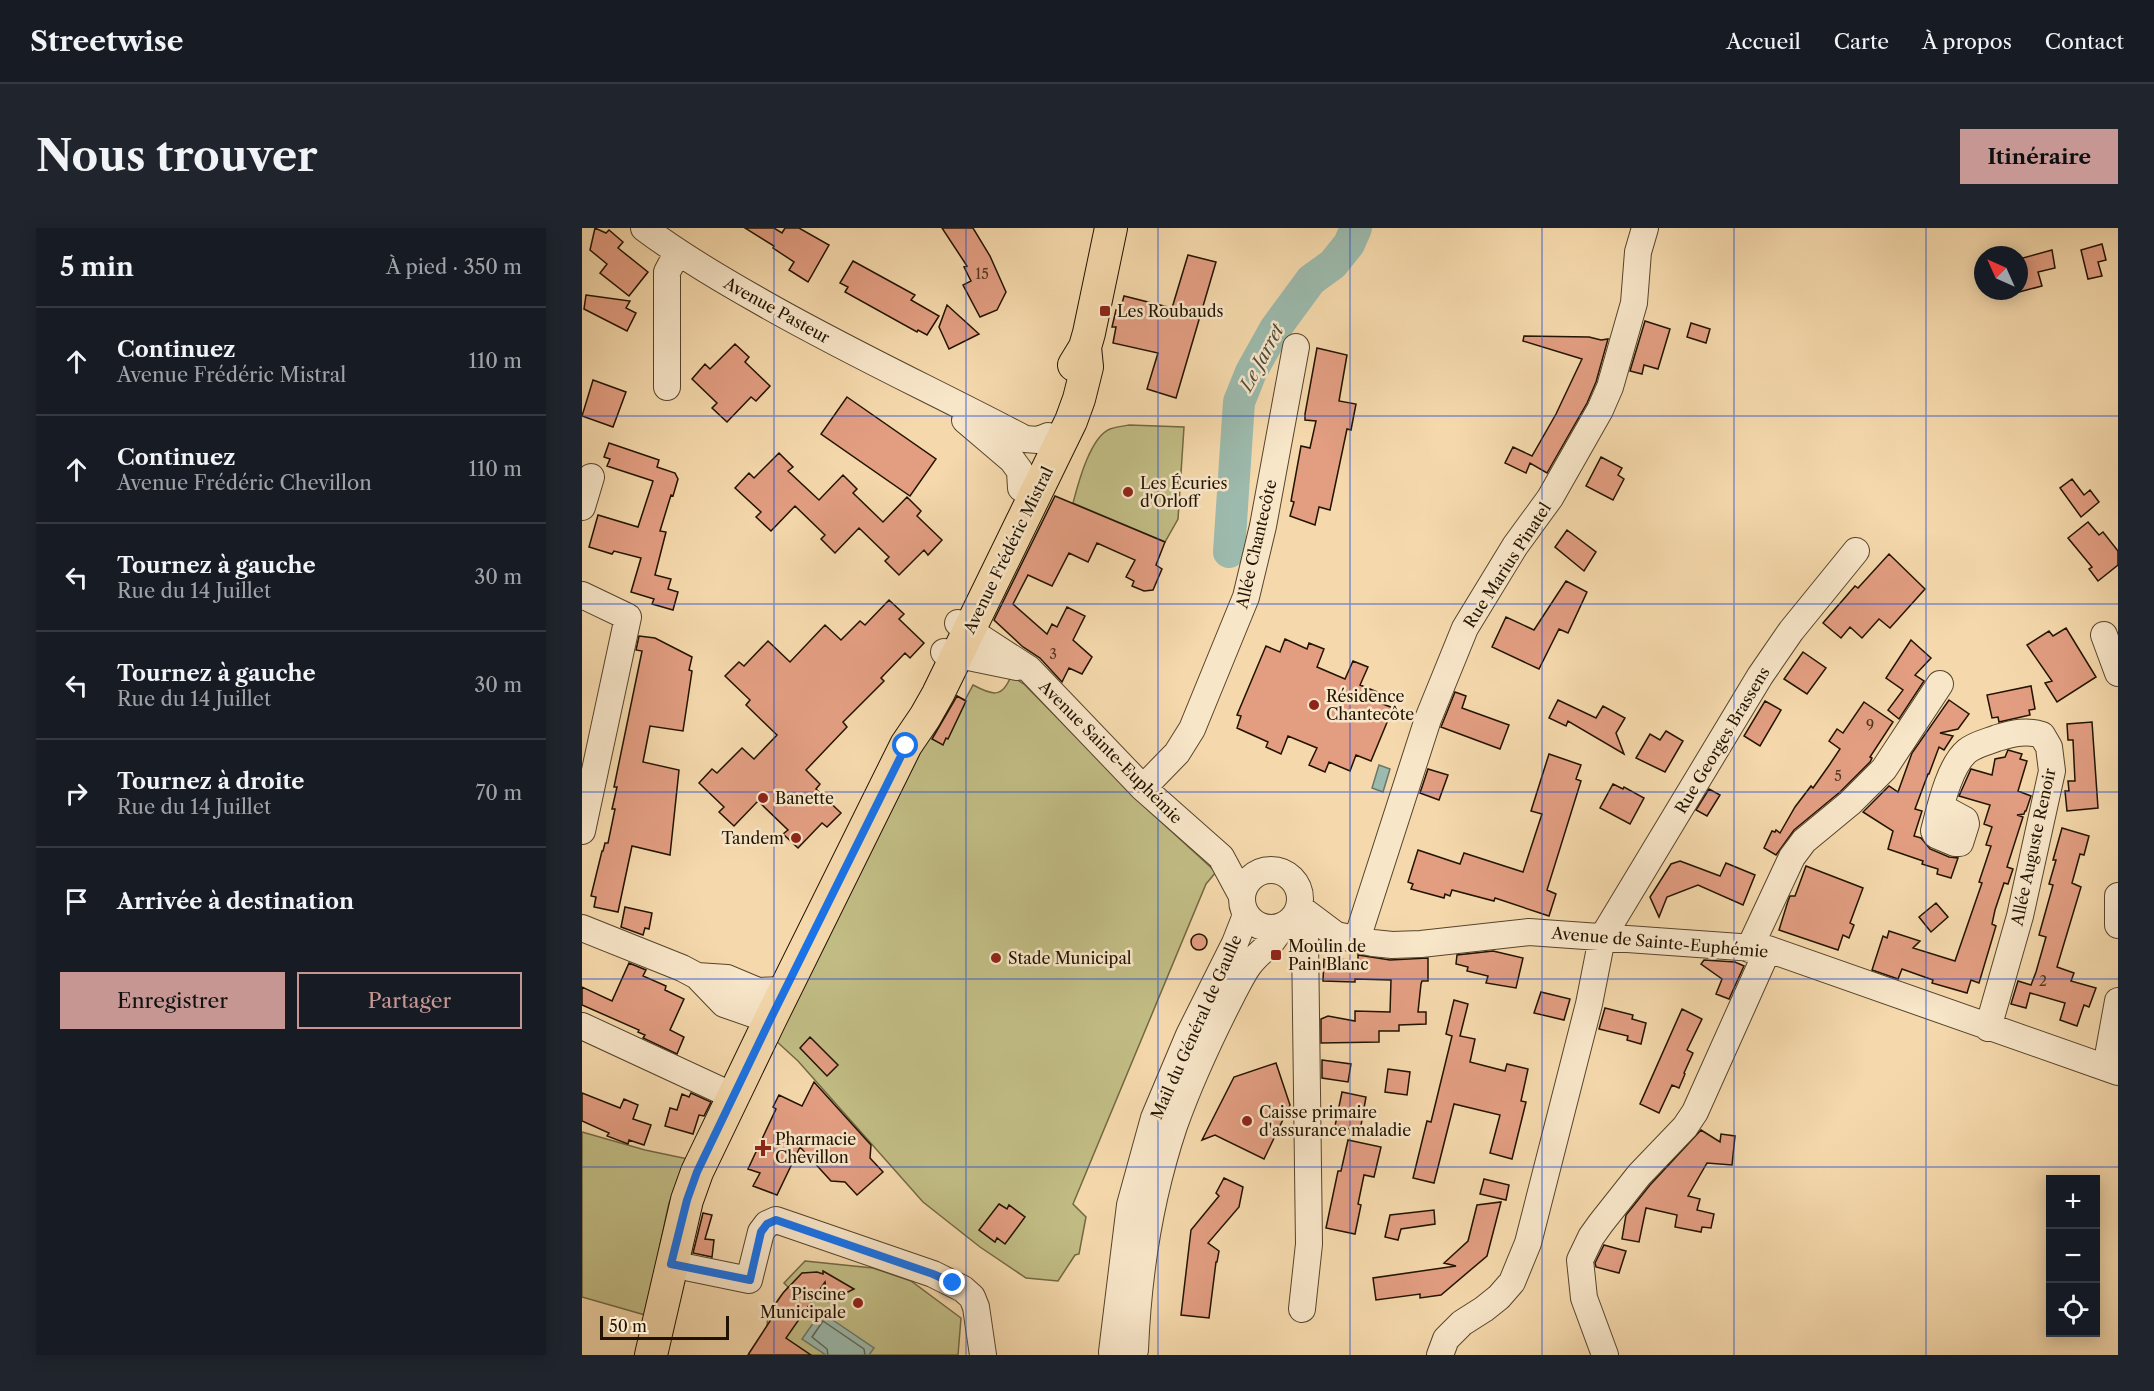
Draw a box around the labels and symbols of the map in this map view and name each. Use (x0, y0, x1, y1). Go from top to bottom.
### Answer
north arrow (1974, 246, 2028, 300)
house number: 15 (975, 265, 989, 283)
street label: Avenue Pasteur (720, 272, 834, 347)
place label: Les Roubauds (1117, 301, 1224, 321)
marker: Les Roubauds (1098, 304, 1112, 318)
water label: Le Jarret (1234, 320, 1289, 397)
street label: Avenue Frédéric Mistral (958, 463, 1057, 638)
place label: Les Écuries d'Orloff (1140, 473, 1228, 511)
street label: Allée Chantecôte (1231, 478, 1281, 611)
marker: Les Écuries d'Orloff (1121, 485, 1135, 499)
street label: Rue Marius Pinatel (1459, 498, 1555, 631)
house number: 3 (1049, 645, 1057, 663)
street label: Rue Georges Brassens (1670, 663, 1774, 817)
street label: Avenue Sainte-Euphémie (1035, 676, 1187, 828)
place label: Résidence Chantecôte (1326, 686, 1414, 724)
marker: Résidence Chantecôte (1307, 698, 1321, 712)
house number: 9 (1866, 716, 1874, 734)
route start (892, 732, 918, 758)
street label: Allée Auguste Renoir (2006, 766, 2060, 929)
house number: 5 (1834, 767, 1842, 785)
place label: Banette (775, 788, 834, 808)
marker: Banette (756, 791, 770, 805)
place label: Tandem (721, 828, 784, 848)
marker: Tandem (789, 831, 803, 845)
street label: Avenue de Sainte-Euphémie (1550, 922, 1769, 961)
street label: Mail du Général de Gaulle (1146, 932, 1246, 1122)
place label: Moulin de Pain Blanc (1288, 936, 1369, 974)
place label: Stade Municipal (1008, 948, 1132, 968)
marker: Moulin de Pain Blanc (1269, 948, 1283, 962)
marker: Stade Municipal (989, 951, 1003, 965)
house number: 2 (2039, 972, 2047, 990)
place label: Caisse primaire d'assurance maladie (1259, 1102, 1411, 1140)
marker: Caisse primaire d'assurance maladie (1240, 1114, 1254, 1128)
place label: Pharmacie Chevillon (775, 1129, 856, 1167)
marker: Pharmacie Chevillon (756, 1141, 770, 1155)
route end (939, 1269, 965, 1295)
place label: Piscine Municipale (760, 1284, 846, 1322)
marker: Piscine Municipale (851, 1296, 865, 1310)
scale bar (600, 1313, 729, 1340)

